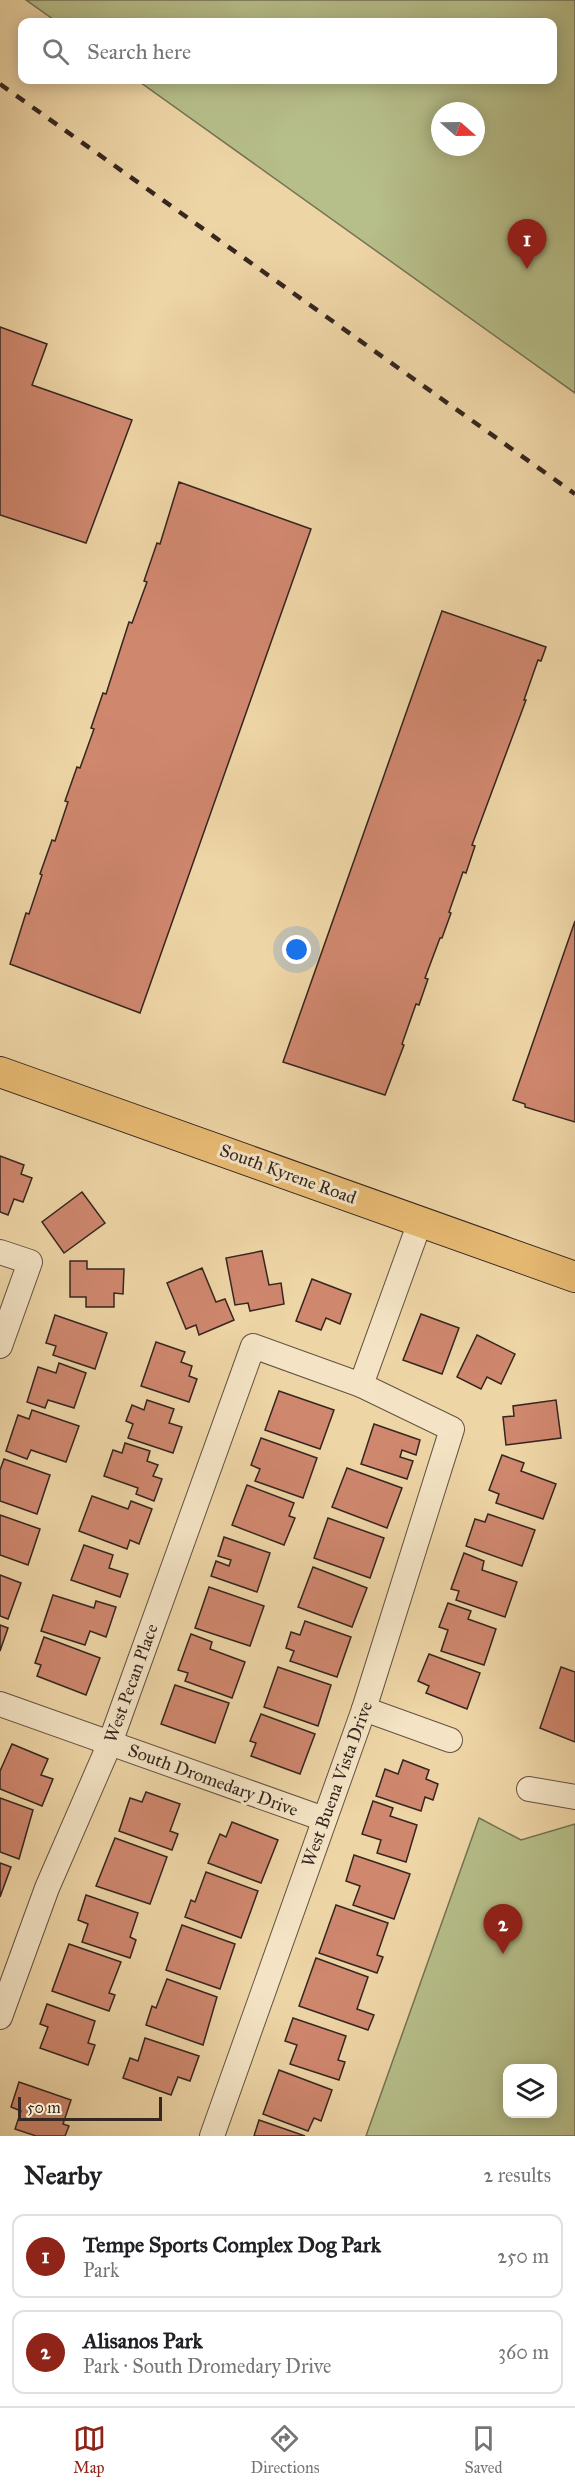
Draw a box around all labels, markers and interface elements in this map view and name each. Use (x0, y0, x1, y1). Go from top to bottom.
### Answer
search box (18, 18, 557, 84)
icon: search (39, 35, 72, 68)
text: Search here (87, 38, 191, 65)
north arrow (431, 102, 485, 156)
pin: 1 (508, 220, 546, 269)
your location (282, 935, 311, 964)
street label: South Kyrene Road (217, 1139, 359, 1209)
street label: West Pecan Place (99, 1621, 163, 1745)
street label: West Buena Vista Drive (297, 1698, 377, 1870)
street label: South Dromedary Drive (125, 1739, 301, 1821)
pin: 2 (484, 1904, 522, 1954)
map controls (503, 2064, 557, 2118)
button: layers (503, 2064, 557, 2118)
scale bar (18, 2094, 162, 2122)
text: 50 m (27, 2098, 61, 2117)
text: Nearby (24, 2159, 102, 2191)
text: 2 results (483, 2163, 551, 2187)
text: Tempe Sports Complex Dog Park (83, 2231, 381, 2258)
text: 1 (42, 2244, 49, 2268)
text: 250 m (497, 2244, 549, 2268)
text: Park (83, 2258, 119, 2282)
text: Alisanos Park (83, 2327, 203, 2354)
text: 2 (41, 2340, 50, 2364)
text: 360 m (498, 2340, 549, 2364)
text: Park · South Dromedary Drive (83, 2354, 331, 2378)
tab: Map (73, 2422, 106, 2477)
tab: Directions (251, 2422, 319, 2477)
tab: Saved (464, 2422, 502, 2477)

